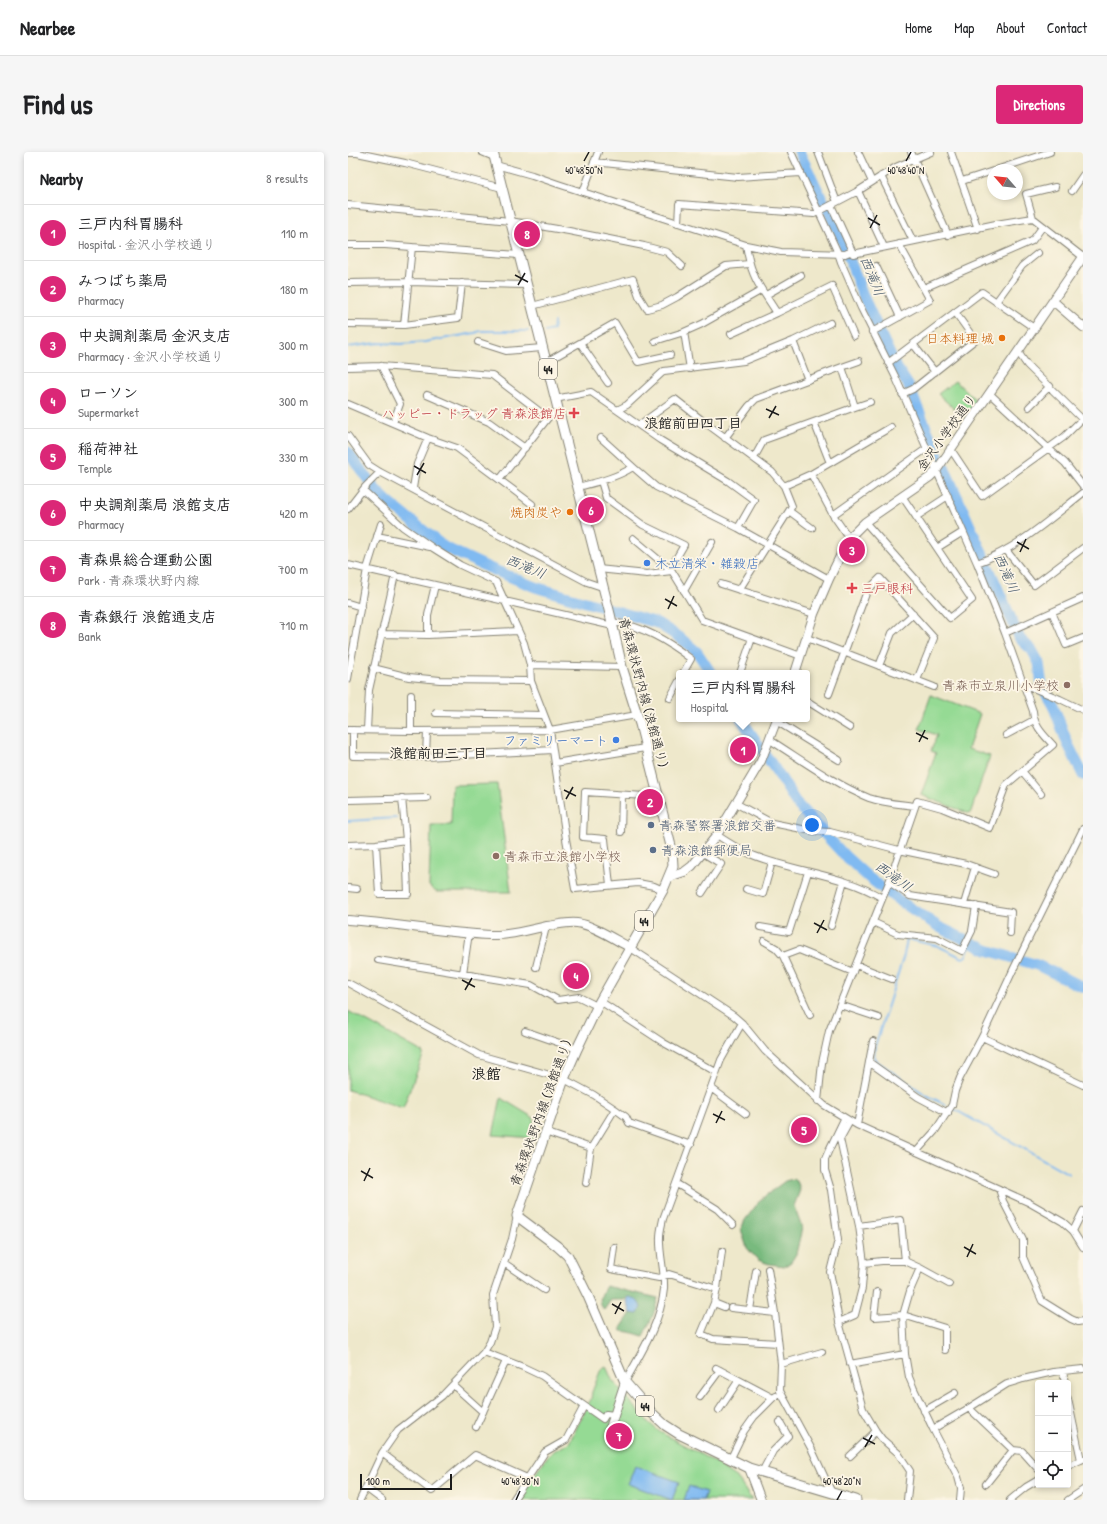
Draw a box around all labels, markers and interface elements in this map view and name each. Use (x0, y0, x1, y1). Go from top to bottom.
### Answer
text: Nearbee (20, 15, 75, 41)
text: Home (905, 18, 932, 37)
text: Map (954, 18, 974, 37)
text: About (996, 18, 1025, 37)
text: Contact (1047, 18, 1087, 37)
text: Find us (24, 85, 93, 123)
button: Directions (996, 85, 1083, 124)
text: 40°48'50"N (565, 164, 603, 177)
text: 40°48'40"N (888, 164, 924, 177)
north arrow (987, 164, 1023, 200)
text: Nearby (40, 167, 83, 190)
text: 8 results (266, 169, 308, 187)
text: 三戸内科胃腸科 (78, 213, 183, 234)
pin: 8 (514, 219, 540, 249)
text: 1 (51, 224, 55, 242)
text: 110 m (281, 224, 308, 242)
text: Hospital · 金沢小学校通り (78, 235, 215, 253)
water label: 西滝川 (856, 253, 890, 299)
text: みつばち薬局 (78, 270, 168, 291)
text: 2 (50, 280, 56, 298)
text: 180 m (280, 280, 308, 298)
text: Pharmacy (78, 291, 124, 309)
text: 中央調剤薬局 金沢支店 (78, 325, 231, 346)
place label: 日本料理 城 (926, 329, 994, 347)
marker: 日本料理 城 (997, 333, 1007, 343)
text: 3 (50, 336, 56, 354)
text: 300 m (279, 336, 308, 354)
text: Pharmacy · 金沢小学校通り (78, 347, 224, 365)
road number: 44 (539, 359, 557, 379)
text: ローソン (78, 382, 138, 403)
street label: 金沢小学校通り (912, 390, 980, 474)
text: 4 (51, 392, 55, 410)
text: 300 m (279, 392, 308, 410)
text: Supermarket (78, 403, 139, 421)
place label: ハッピー・ドラッグ 青森浪館店 (382, 404, 566, 422)
marker: ハッピー・ドラッグ 青森浪館店 (569, 408, 579, 418)
district label: 浪館前田四丁目 (644, 413, 742, 432)
text: 稲荷神社 (78, 438, 138, 459)
text: 5 (50, 448, 56, 466)
text: 330 m (279, 448, 308, 466)
text: Temple (78, 459, 112, 477)
text: 中央調剤薬局 浪館支店 (78, 494, 231, 515)
pin: 6 (578, 495, 604, 525)
place label: 焼肉炭や (510, 503, 562, 521)
text: 6 (50, 504, 56, 522)
text: 420 m (279, 504, 308, 522)
marker: 焼肉炭や (565, 507, 575, 517)
text: Pharmacy (78, 515, 124, 533)
pin: 3 (839, 535, 865, 565)
text: 青森県総合運動公園 (78, 549, 213, 570)
water label: 西滝川 (503, 549, 549, 583)
water label: 西滝川 (990, 550, 1024, 596)
place label: 木立清栄・雑穀店 (655, 554, 759, 572)
marker: 木立清栄・雑穀店 (642, 558, 652, 568)
text: 7 (50, 560, 56, 578)
text: 700 m (278, 560, 308, 578)
text: Park · 青森環状野内線 (78, 571, 199, 589)
place label: 三戸眼科 (861, 579, 913, 597)
marker: 三戸眼科 (846, 582, 858, 594)
text: 青森銀行 浪館通支店 (78, 606, 216, 627)
street label: 青森環状野内線 (浪館通り) (615, 615, 673, 769)
text: 8 (50, 616, 56, 634)
text: 710 m (279, 616, 308, 634)
text: Bank (78, 627, 101, 645)
popup (676, 670, 810, 722)
place label: 青森市立泉川小学校 (942, 676, 1059, 694)
text: 三戸内科胃腸科 (690, 677, 796, 698)
marker: 青森市立泉川小学校 (1062, 680, 1072, 690)
text: Hospital (690, 698, 728, 716)
place label: ファミリーマート (504, 731, 608, 749)
marker: ファミリーマート (611, 735, 621, 745)
pin: 1 (730, 735, 756, 765)
district label: 浪館前田三丁目 (389, 743, 487, 762)
pin: 2 (637, 787, 663, 817)
your location (802, 815, 822, 835)
place label: 青森警察署浪館交番 (659, 816, 776, 834)
marker: 青森警察署浪館交番 (646, 820, 656, 830)
place label: 青森浪館郵便局 (661, 841, 752, 859)
marker: 青森浪館郵便局 (648, 845, 658, 855)
place label: 青森市立浪館小学校 (504, 847, 621, 865)
marker: 青森市立浪館小学校 (491, 851, 501, 861)
water label: 西滝川 (871, 856, 917, 896)
road number: 44 (635, 911, 653, 931)
pin: 4 (563, 961, 589, 991)
street label: 青森環状野内線 (浪館通り) (505, 1037, 575, 1189)
district label: 浪館 (471, 1063, 501, 1084)
pin: 5 (791, 1115, 817, 1145)
map controls (1035, 1380, 1071, 1488)
button: + (1035, 1380, 1071, 1416)
road number: 44 (636, 1396, 654, 1416)
button: − (1035, 1416, 1071, 1452)
pin: 7 (606, 1421, 632, 1451)
button: locate (1035, 1452, 1071, 1488)
scale bar (360, 1472, 452, 1491)
text: 100 m (366, 1474, 390, 1488)
text: 40°48'30"N (501, 1475, 539, 1488)
text: 40°48'20"N (823, 1475, 861, 1488)

